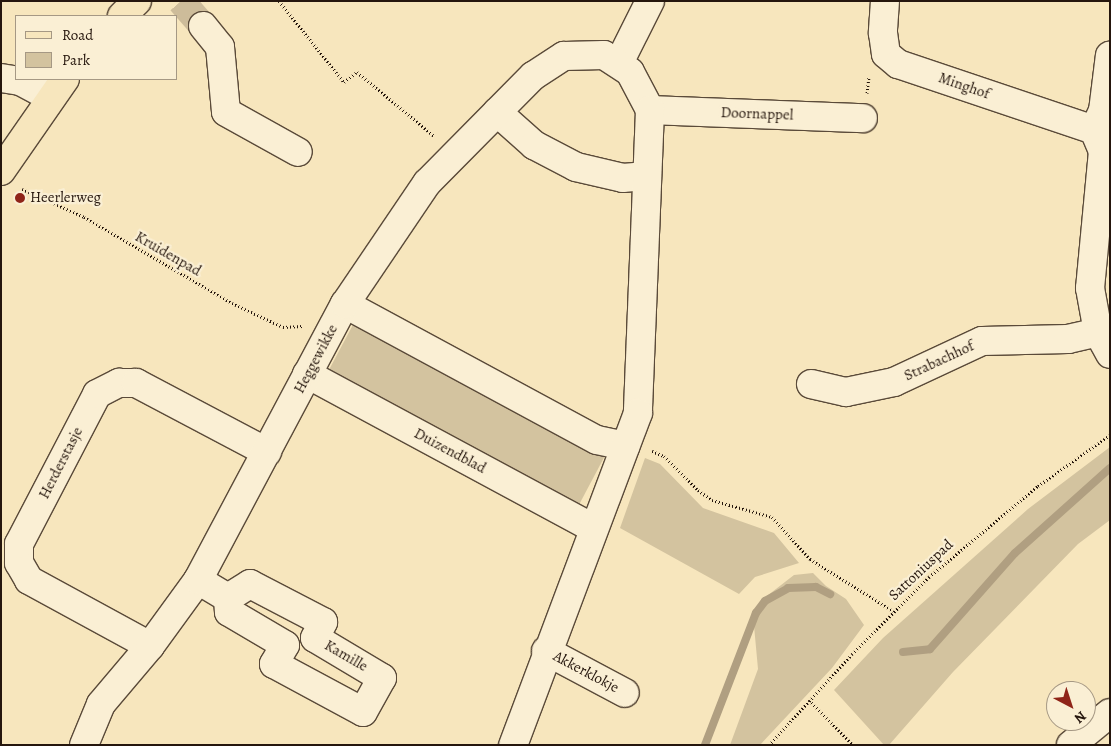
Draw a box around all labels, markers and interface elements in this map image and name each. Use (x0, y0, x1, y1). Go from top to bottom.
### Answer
legend (15, 15, 178, 80)
text: Road (62, 25, 93, 45)
text: Park (62, 50, 90, 70)
street label: Minghof (936, 69, 992, 103)
street label: Doornappel (720, 104, 794, 124)
place label: Heerlerweg (30, 189, 101, 207)
marker: Heerlerweg (14, 192, 26, 204)
street label: Kruidenpad (132, 228, 204, 280)
street label: Heggewikke (290, 321, 342, 397)
street label: Strabachhof (901, 337, 977, 385)
street label: Herderstasje (35, 424, 87, 502)
street label: Duizendblad (411, 424, 489, 478)
street label: Sattoniuspad (885, 536, 957, 604)
street label: Kamille (321, 636, 371, 676)
street label: Akkerklokje (550, 647, 622, 697)
north arrow (1046, 681, 1096, 731)
text: N (1070, 707, 1090, 728)

